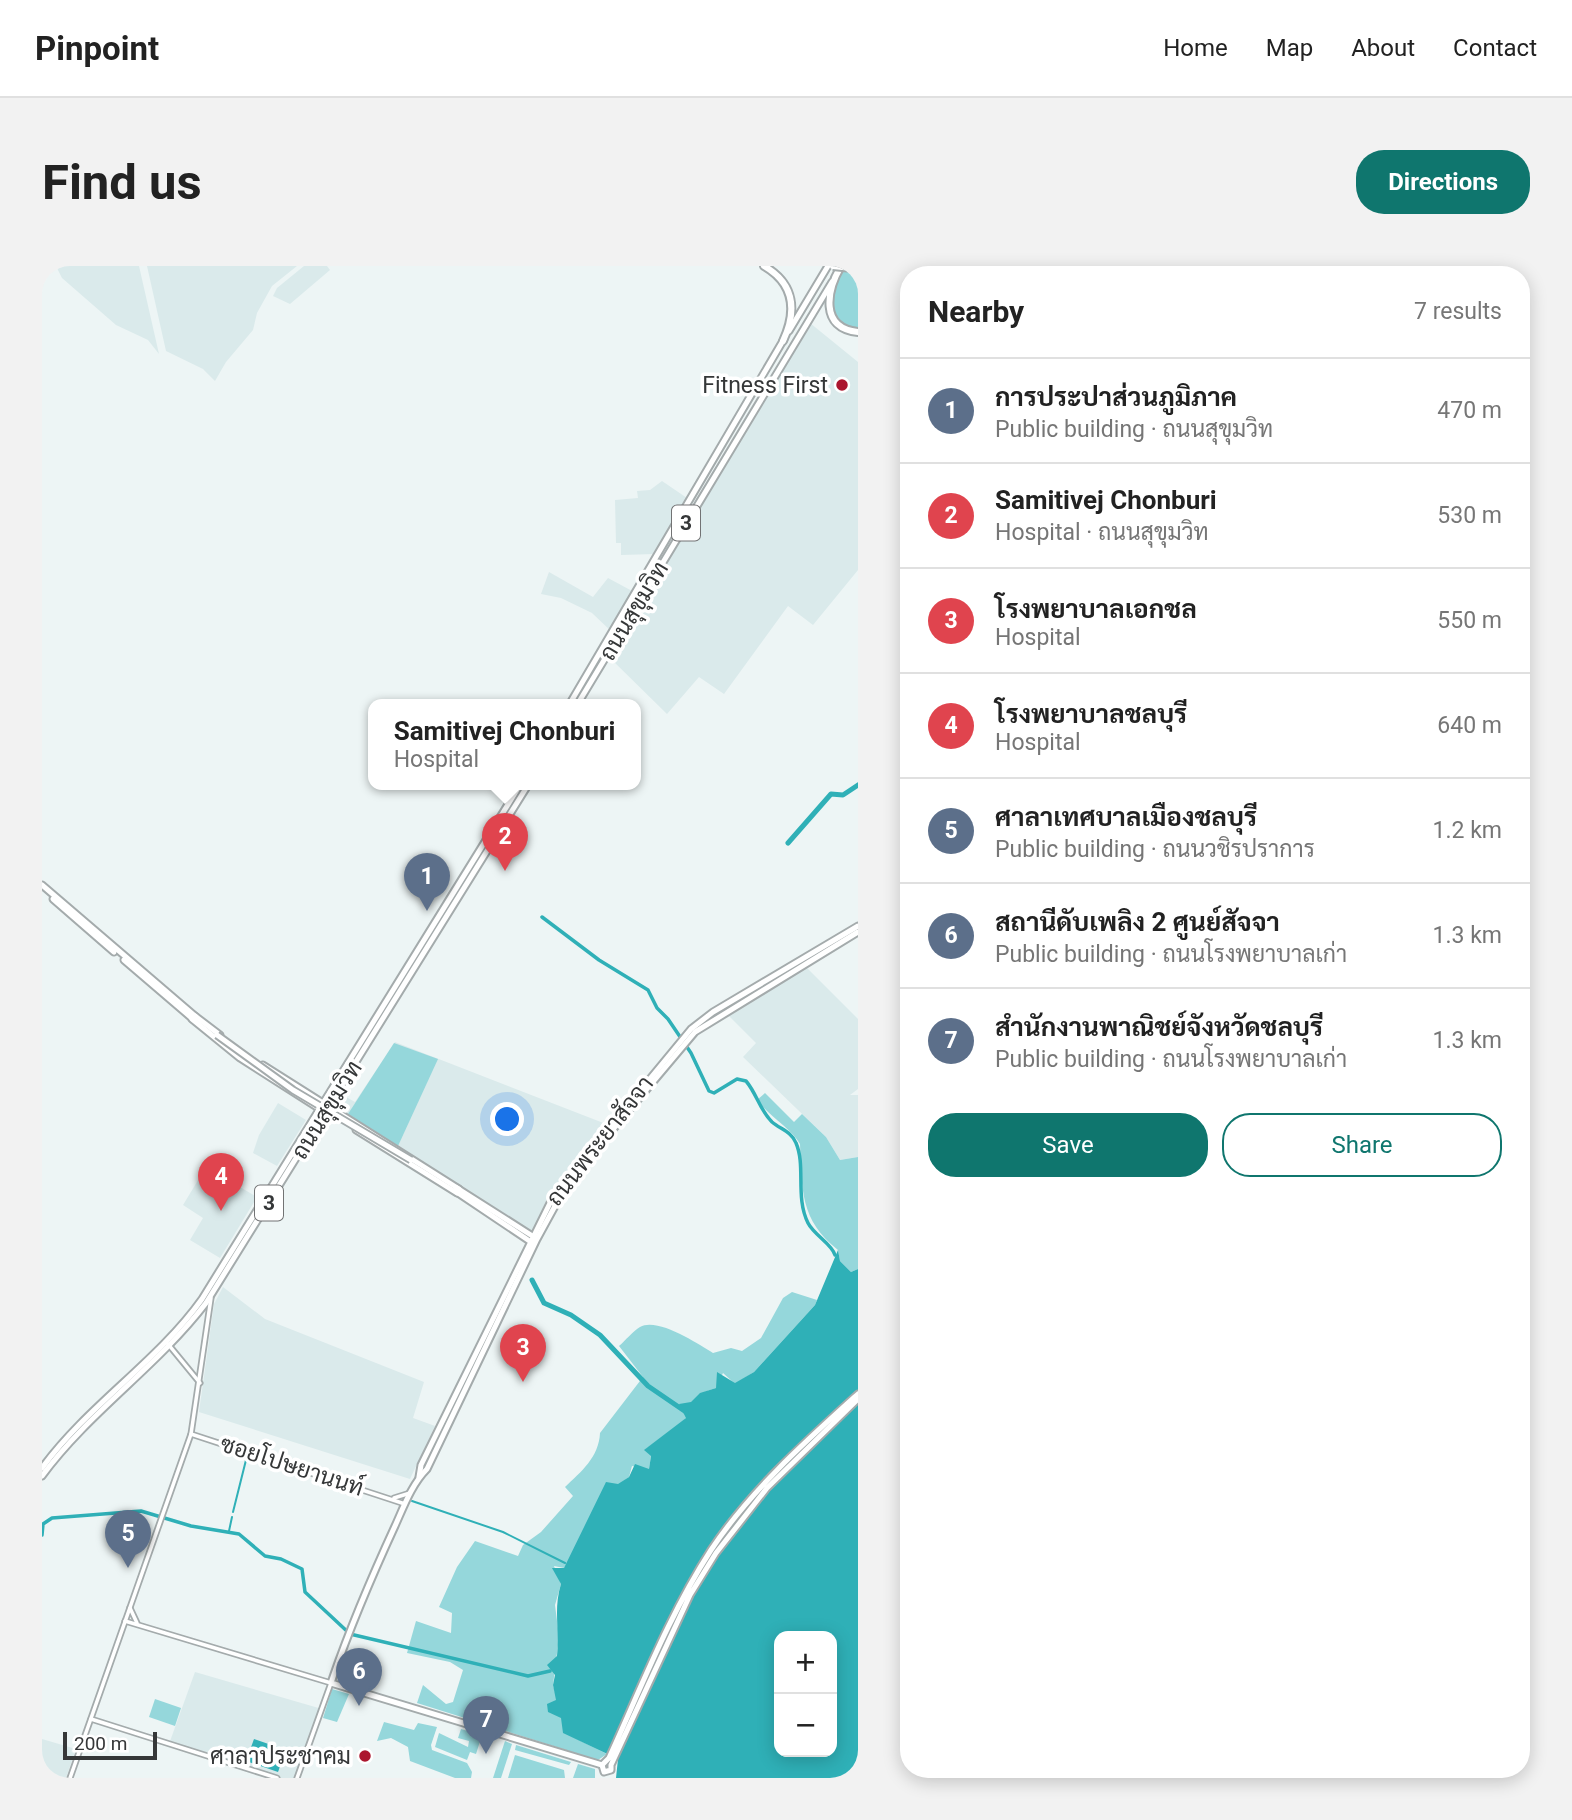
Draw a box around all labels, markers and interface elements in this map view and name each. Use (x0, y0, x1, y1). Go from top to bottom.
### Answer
text: Pinpoint (35, 29, 159, 68)
text: Home (1163, 34, 1228, 62)
text: Map (1266, 34, 1313, 62)
text: About (1351, 34, 1415, 62)
text: Contact (1453, 34, 1537, 62)
button: Directions (1356, 150, 1530, 214)
text: Find us (42, 154, 202, 211)
text: Nearby (928, 294, 1024, 329)
text: 7 results (1414, 298, 1502, 325)
place label: Fitness First (702, 372, 828, 399)
marker: Fitness First (834, 377, 850, 393)
text: การประปาส่วนภูมิภาค (995, 382, 1237, 412)
text: 1 (944, 397, 958, 424)
text: 470 m (1437, 397, 1502, 424)
text: Public building · ถนนสุขุมวิท (995, 416, 1273, 443)
text: Samitivej Chonburi (995, 485, 1217, 515)
text: 2 (944, 502, 958, 529)
text: 530 m (1437, 502, 1502, 529)
road number: 3 (672, 506, 700, 540)
text: Hospital · ถนนสุขุมวิท (995, 519, 1209, 546)
street label: ถนนสุขุมวิท (593, 556, 676, 666)
text: โรงพยาบาลเอกชล (995, 594, 1197, 624)
text: 3 (944, 607, 958, 634)
text: 550 m (1437, 607, 1502, 634)
text: Hospital (995, 624, 1081, 651)
popup (368, 699, 641, 790)
text: โรงพยาบาลชลบุรี (995, 699, 1187, 729)
text: 4 (944, 712, 958, 739)
text: 640 m (1437, 712, 1502, 739)
text: Samitivej Chonburi (394, 716, 615, 746)
text: Hospital (995, 729, 1081, 756)
text: Hospital (394, 746, 479, 773)
text: ศาลาเทศบาลเมืองชลบุรี (995, 802, 1257, 832)
pin: 2 (482, 813, 528, 871)
text: 5 (944, 817, 958, 844)
text: 1.2 km (1433, 817, 1502, 844)
text: Public building · ถนนวชิรปราการ (995, 836, 1315, 863)
pin: 1 (404, 853, 450, 911)
text: สถานีดับเพลิง 2 ศูนย์สัจจา (995, 907, 1280, 937)
text: 6 (944, 922, 958, 949)
text: 1.3 km (1433, 922, 1502, 949)
text: Public building · ถนนโรงพยาบาลเก่า (995, 941, 1347, 968)
text: สำนักงานพาณิชย์จังหวัดชลบุรี (995, 1012, 1323, 1042)
text: 7 (944, 1027, 958, 1054)
text: 1.3 km (1433, 1027, 1502, 1054)
text: Public building · ถนนโรงพยาบาลเก่า (995, 1046, 1347, 1073)
street label: ถนนสุขุมวิท (285, 1055, 369, 1165)
street label: ถนนพระยาสัจจา (540, 1070, 659, 1211)
your location (490, 1102, 524, 1136)
button: Save (928, 1113, 1208, 1177)
button: Share (1222, 1113, 1502, 1177)
pin: 4 (198, 1153, 244, 1211)
road number: 3 (255, 1186, 283, 1220)
pin: 3 (500, 1324, 546, 1382)
street label: ซอยโปษยานนท์ (217, 1427, 368, 1502)
pin: 5 (105, 1510, 151, 1568)
map controls (774, 1631, 837, 1757)
button: + (774, 1631, 837, 1694)
pin: 6 (336, 1648, 382, 1706)
button: − (774, 1694, 837, 1757)
pin: 7 (463, 1696, 509, 1754)
scale bar (63, 1729, 158, 1761)
text: 200 m (74, 1732, 127, 1755)
place label: ศาลาประชาคม (210, 1743, 351, 1770)
marker: ศาลาประชาคม (357, 1748, 373, 1764)

